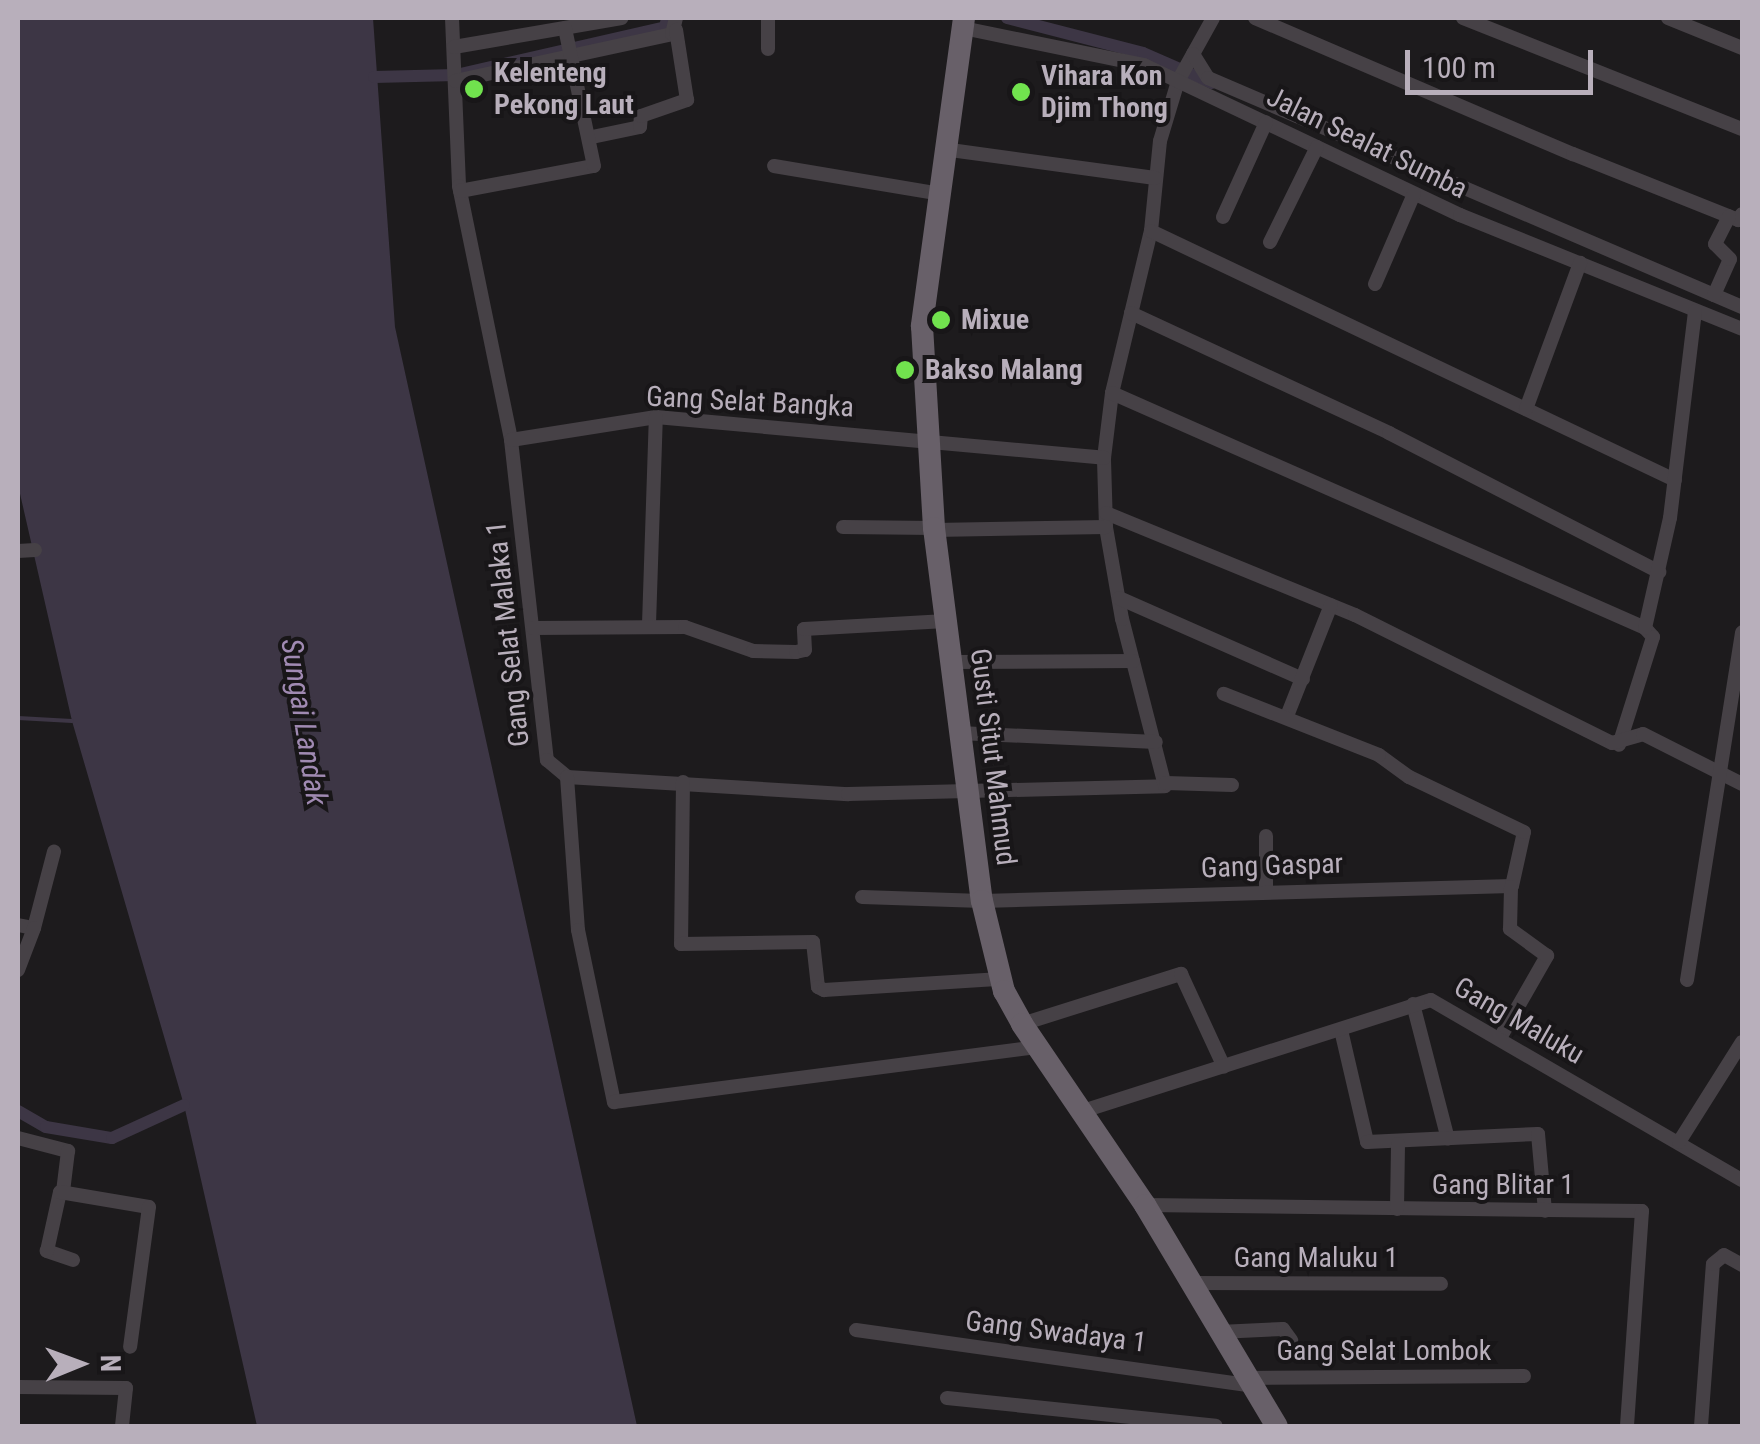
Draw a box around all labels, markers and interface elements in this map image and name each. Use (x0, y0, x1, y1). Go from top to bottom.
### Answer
scale bar (1410, 30, 1598, 92)
text: 100 m (1422, 50, 1496, 85)
place label: Kelenteng Pekong Laut (494, 56, 634, 122)
place label: Vihara Kon Djim Thong (1041, 59, 1169, 125)
marker: Kelenteng Pekong Laut (463, 78, 485, 100)
street label: Jalan Sealat Sumba (1261, 80, 1473, 206)
marker: Vihara Kon Djim Thong (1010, 81, 1032, 103)
place label: Mixue (961, 303, 1029, 337)
marker: Mixue (930, 309, 952, 331)
place label: Bakso Malang (925, 353, 1083, 387)
marker: Bakso Malang (894, 359, 916, 381)
street label: Gang Selat Bangka (645, 380, 855, 424)
street label: Gang Selat Malaka 1 (479, 520, 537, 748)
water label: Sungai Landak (273, 636, 335, 808)
street label: Gusti Situt Mahmud (963, 647, 1023, 867)
street label: Gang Gaspar (1200, 847, 1344, 885)
street label: Gang Maluku (1448, 970, 1590, 1072)
street label: Gang Blitar 1 (1432, 1168, 1574, 1202)
street label: Gang Maluku 1 (1234, 1241, 1398, 1275)
street label: Gang Swadaya 1 (964, 1304, 1148, 1360)
north arrow (30, 1314, 130, 1414)
street label: Gang Selat Lombok (1277, 1334, 1491, 1368)
text: N (94, 1355, 127, 1372)

